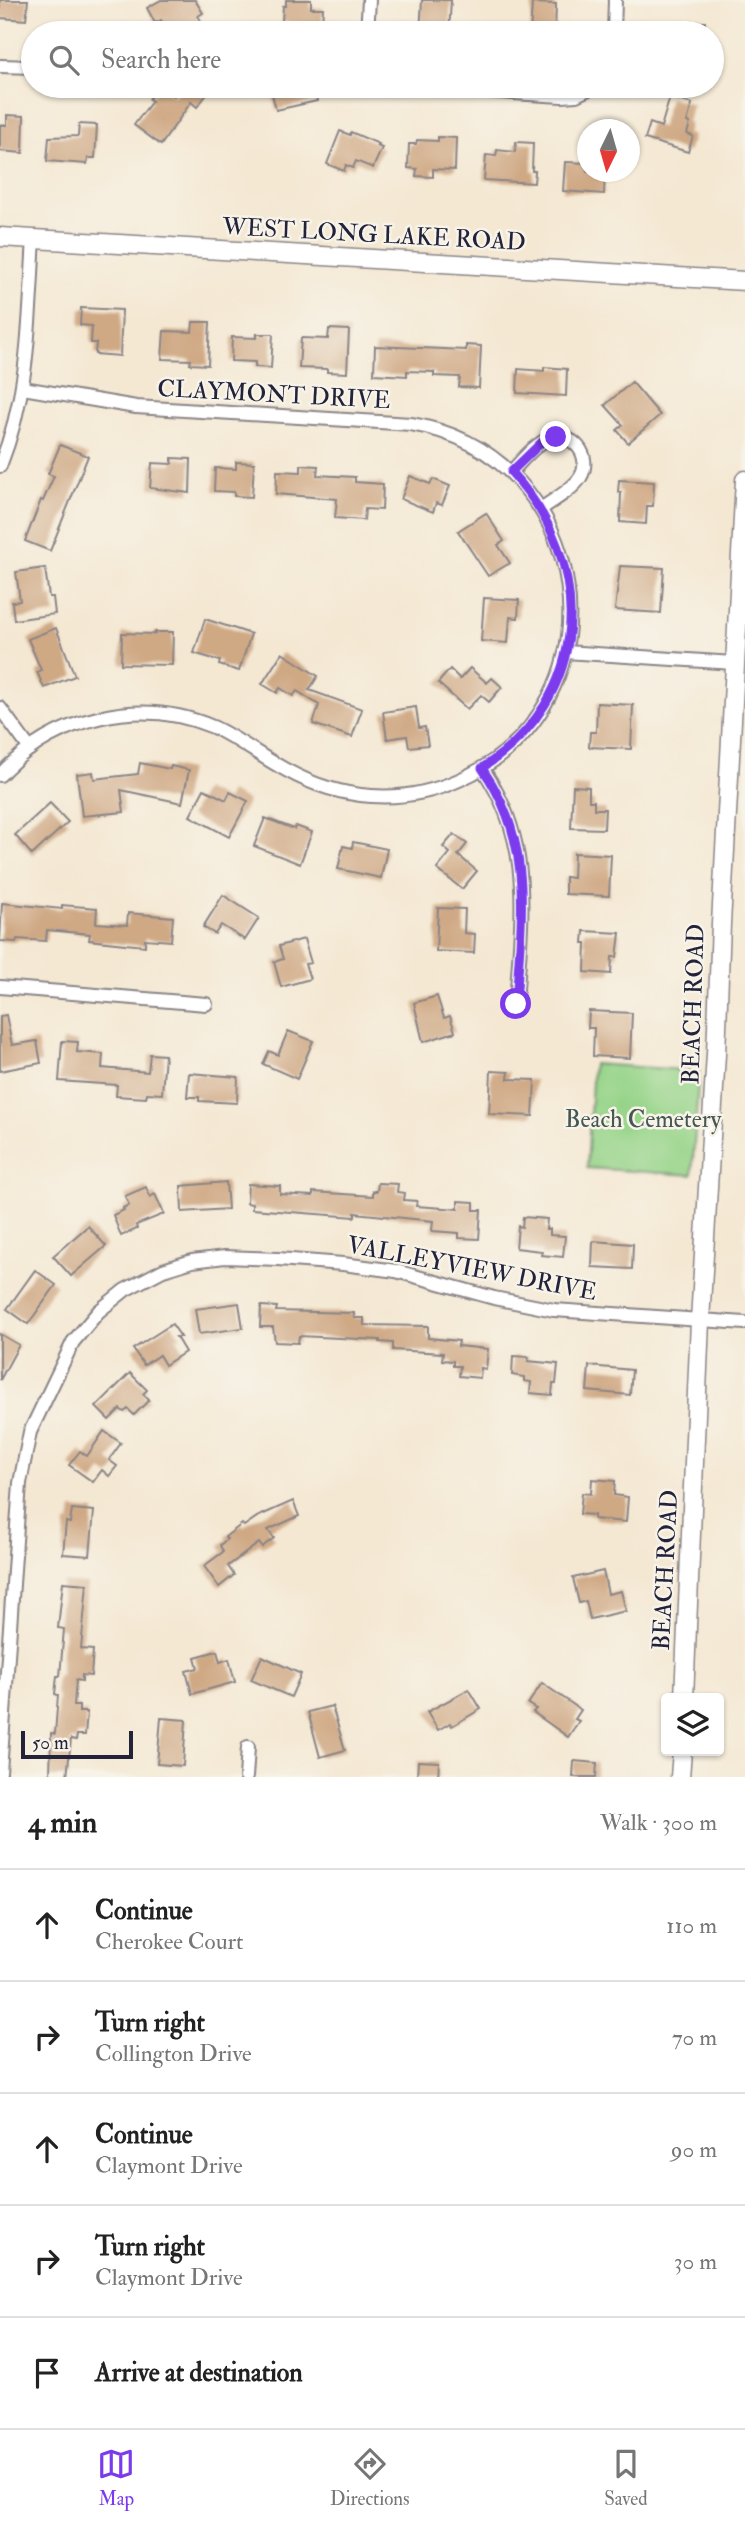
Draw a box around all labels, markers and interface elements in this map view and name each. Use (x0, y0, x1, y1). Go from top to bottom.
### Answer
search box (21, 21, 724, 98)
icon: search (45, 41, 83, 79)
text: Search here (101, 44, 221, 76)
north arrow (577, 119, 640, 182)
street label: WEST LONG LAKE ROAD (220, 211, 526, 258)
street label: CLAYMONT DRIVE (157, 373, 391, 416)
route end (540, 421, 571, 452)
street label: BEACH ROAD (675, 923, 712, 1085)
route start (500, 988, 531, 1019)
park label: Beach Cemetery (565, 1104, 722, 1135)
street label: VALLEYVIEW DRIVE (345, 1229, 599, 1308)
street label: BEACH ROAD (646, 1489, 685, 1651)
map controls (661, 1693, 724, 1756)
button: layers (661, 1693, 724, 1756)
scale bar (21, 1728, 133, 1760)
text: 50 m (32, 1731, 69, 1755)
text: 4 min (28, 1804, 97, 1841)
text: Walk · 300 m (600, 1808, 717, 1837)
text: Continue (95, 1895, 193, 1927)
icon: ahead (28, 1906, 66, 1944)
text: 110 m (666, 1911, 717, 1940)
text: Cherokee Court (95, 1927, 244, 1956)
text: Turn right (95, 2007, 205, 2039)
icon: right (28, 2018, 66, 2056)
text: 70 m (672, 2023, 717, 2052)
text: Collington Drive (95, 2039, 252, 2068)
text: Continue (95, 2119, 193, 2151)
icon: ahead (28, 2130, 66, 2168)
text: 90 m (671, 2135, 717, 2164)
text: Claymont Drive (95, 2151, 243, 2180)
text: Turn right (95, 2231, 205, 2263)
icon: right (28, 2242, 66, 2280)
text: 30 m (674, 2247, 717, 2276)
text: Claymont Drive (95, 2263, 243, 2292)
icon: arrive (28, 2354, 66, 2392)
text: Arrive at destination (95, 2357, 303, 2389)
tab: Map (97, 2445, 135, 2511)
tab: Directions (330, 2445, 410, 2511)
tab: Saved (604, 2445, 648, 2511)

